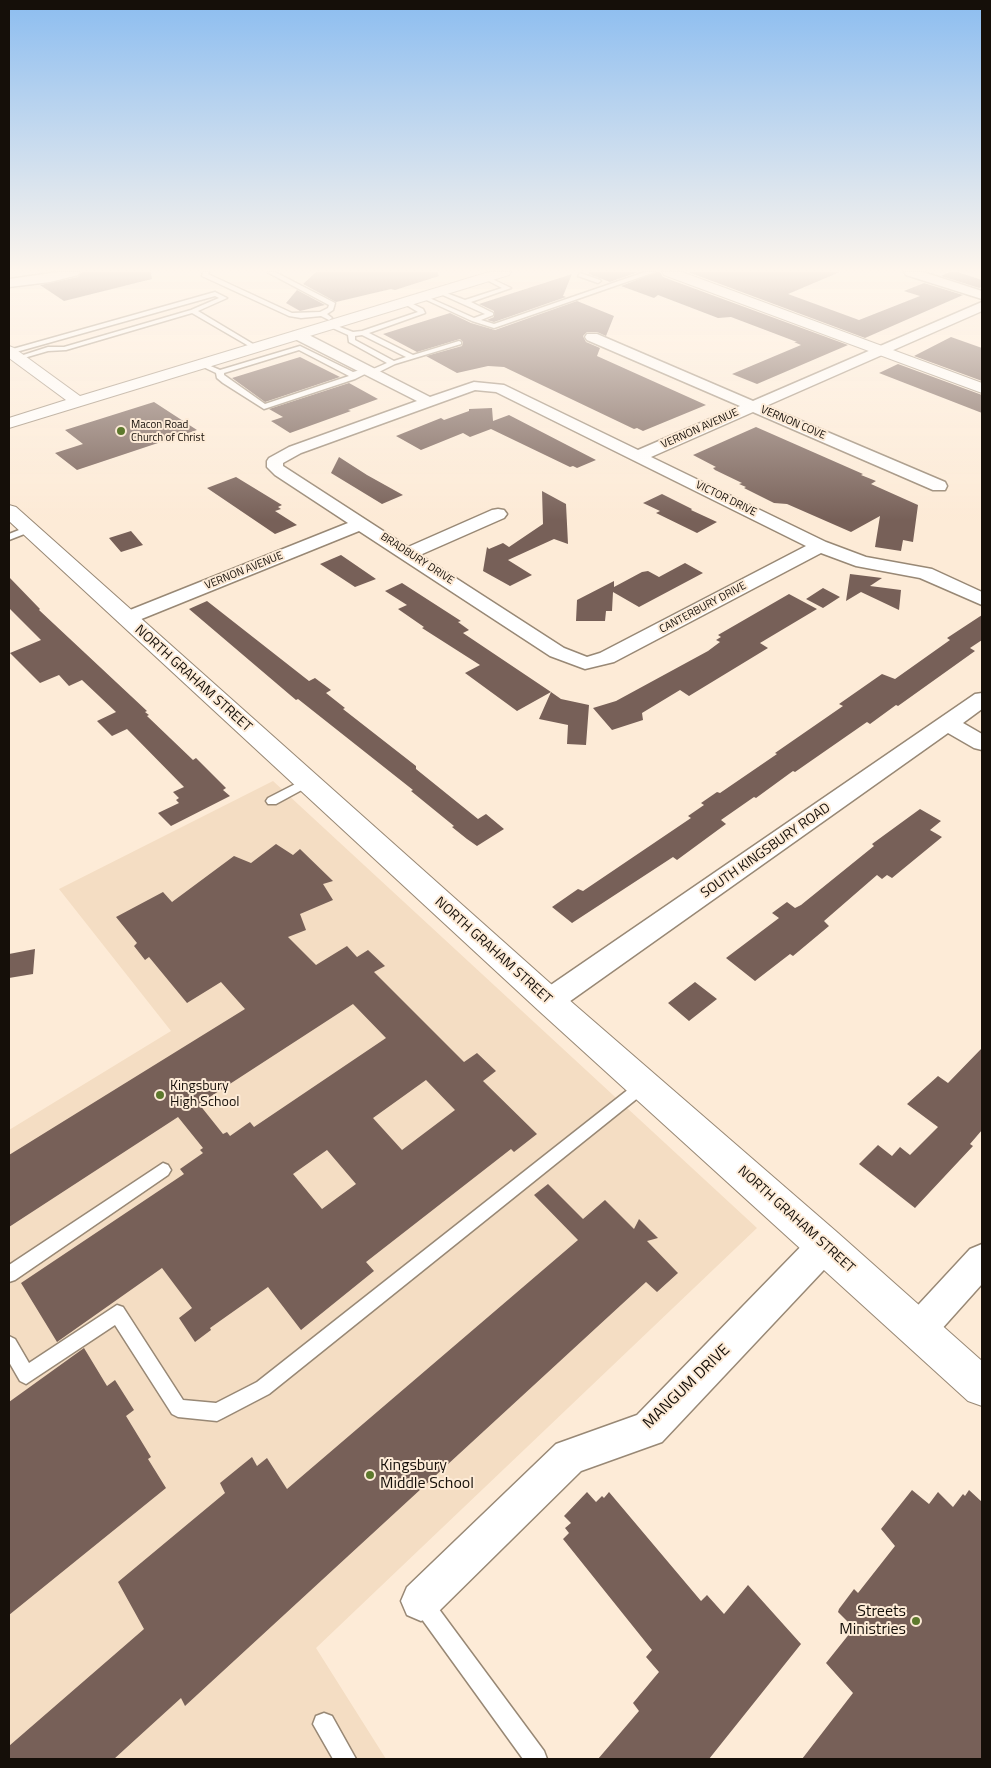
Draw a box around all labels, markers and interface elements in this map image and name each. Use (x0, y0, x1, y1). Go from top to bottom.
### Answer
street label: VERNON COVE (759, 403, 827, 443)
street label: VERNON AVENUE (659, 406, 741, 452)
place label: Macon Road Church of Christ (131, 418, 205, 444)
marker: Macon Road Church of Christ (115, 425, 127, 437)
street label: VICTOR DRIVE (693, 479, 759, 519)
street label: BRADBURY DRIVE (378, 530, 456, 588)
street label: VERNON AVENUE (203, 549, 285, 593)
street label: CANTERBURY DRIVE (657, 580, 749, 636)
street label: NORTH GRAHAM STREET (131, 622, 255, 736)
street label: SOUTH KINGSBURY ROAD (698, 800, 834, 902)
street label: NORTH GRAHAM STREET (431, 894, 555, 1008)
place label: Kingsbury High School (170, 1079, 240, 1112)
marker: Kingsbury High School (154, 1089, 166, 1101)
street label: NORTH GRAHAM STREET (734, 1163, 858, 1277)
street label: MANGUM DRIVE (640, 1341, 734, 1433)
place label: Kingsbury Middle School (380, 1456, 474, 1494)
marker: Kingsbury Middle School (364, 1469, 376, 1481)
place label: Streets Ministries (839, 1602, 906, 1640)
marker: Streets Ministries (910, 1615, 922, 1627)

